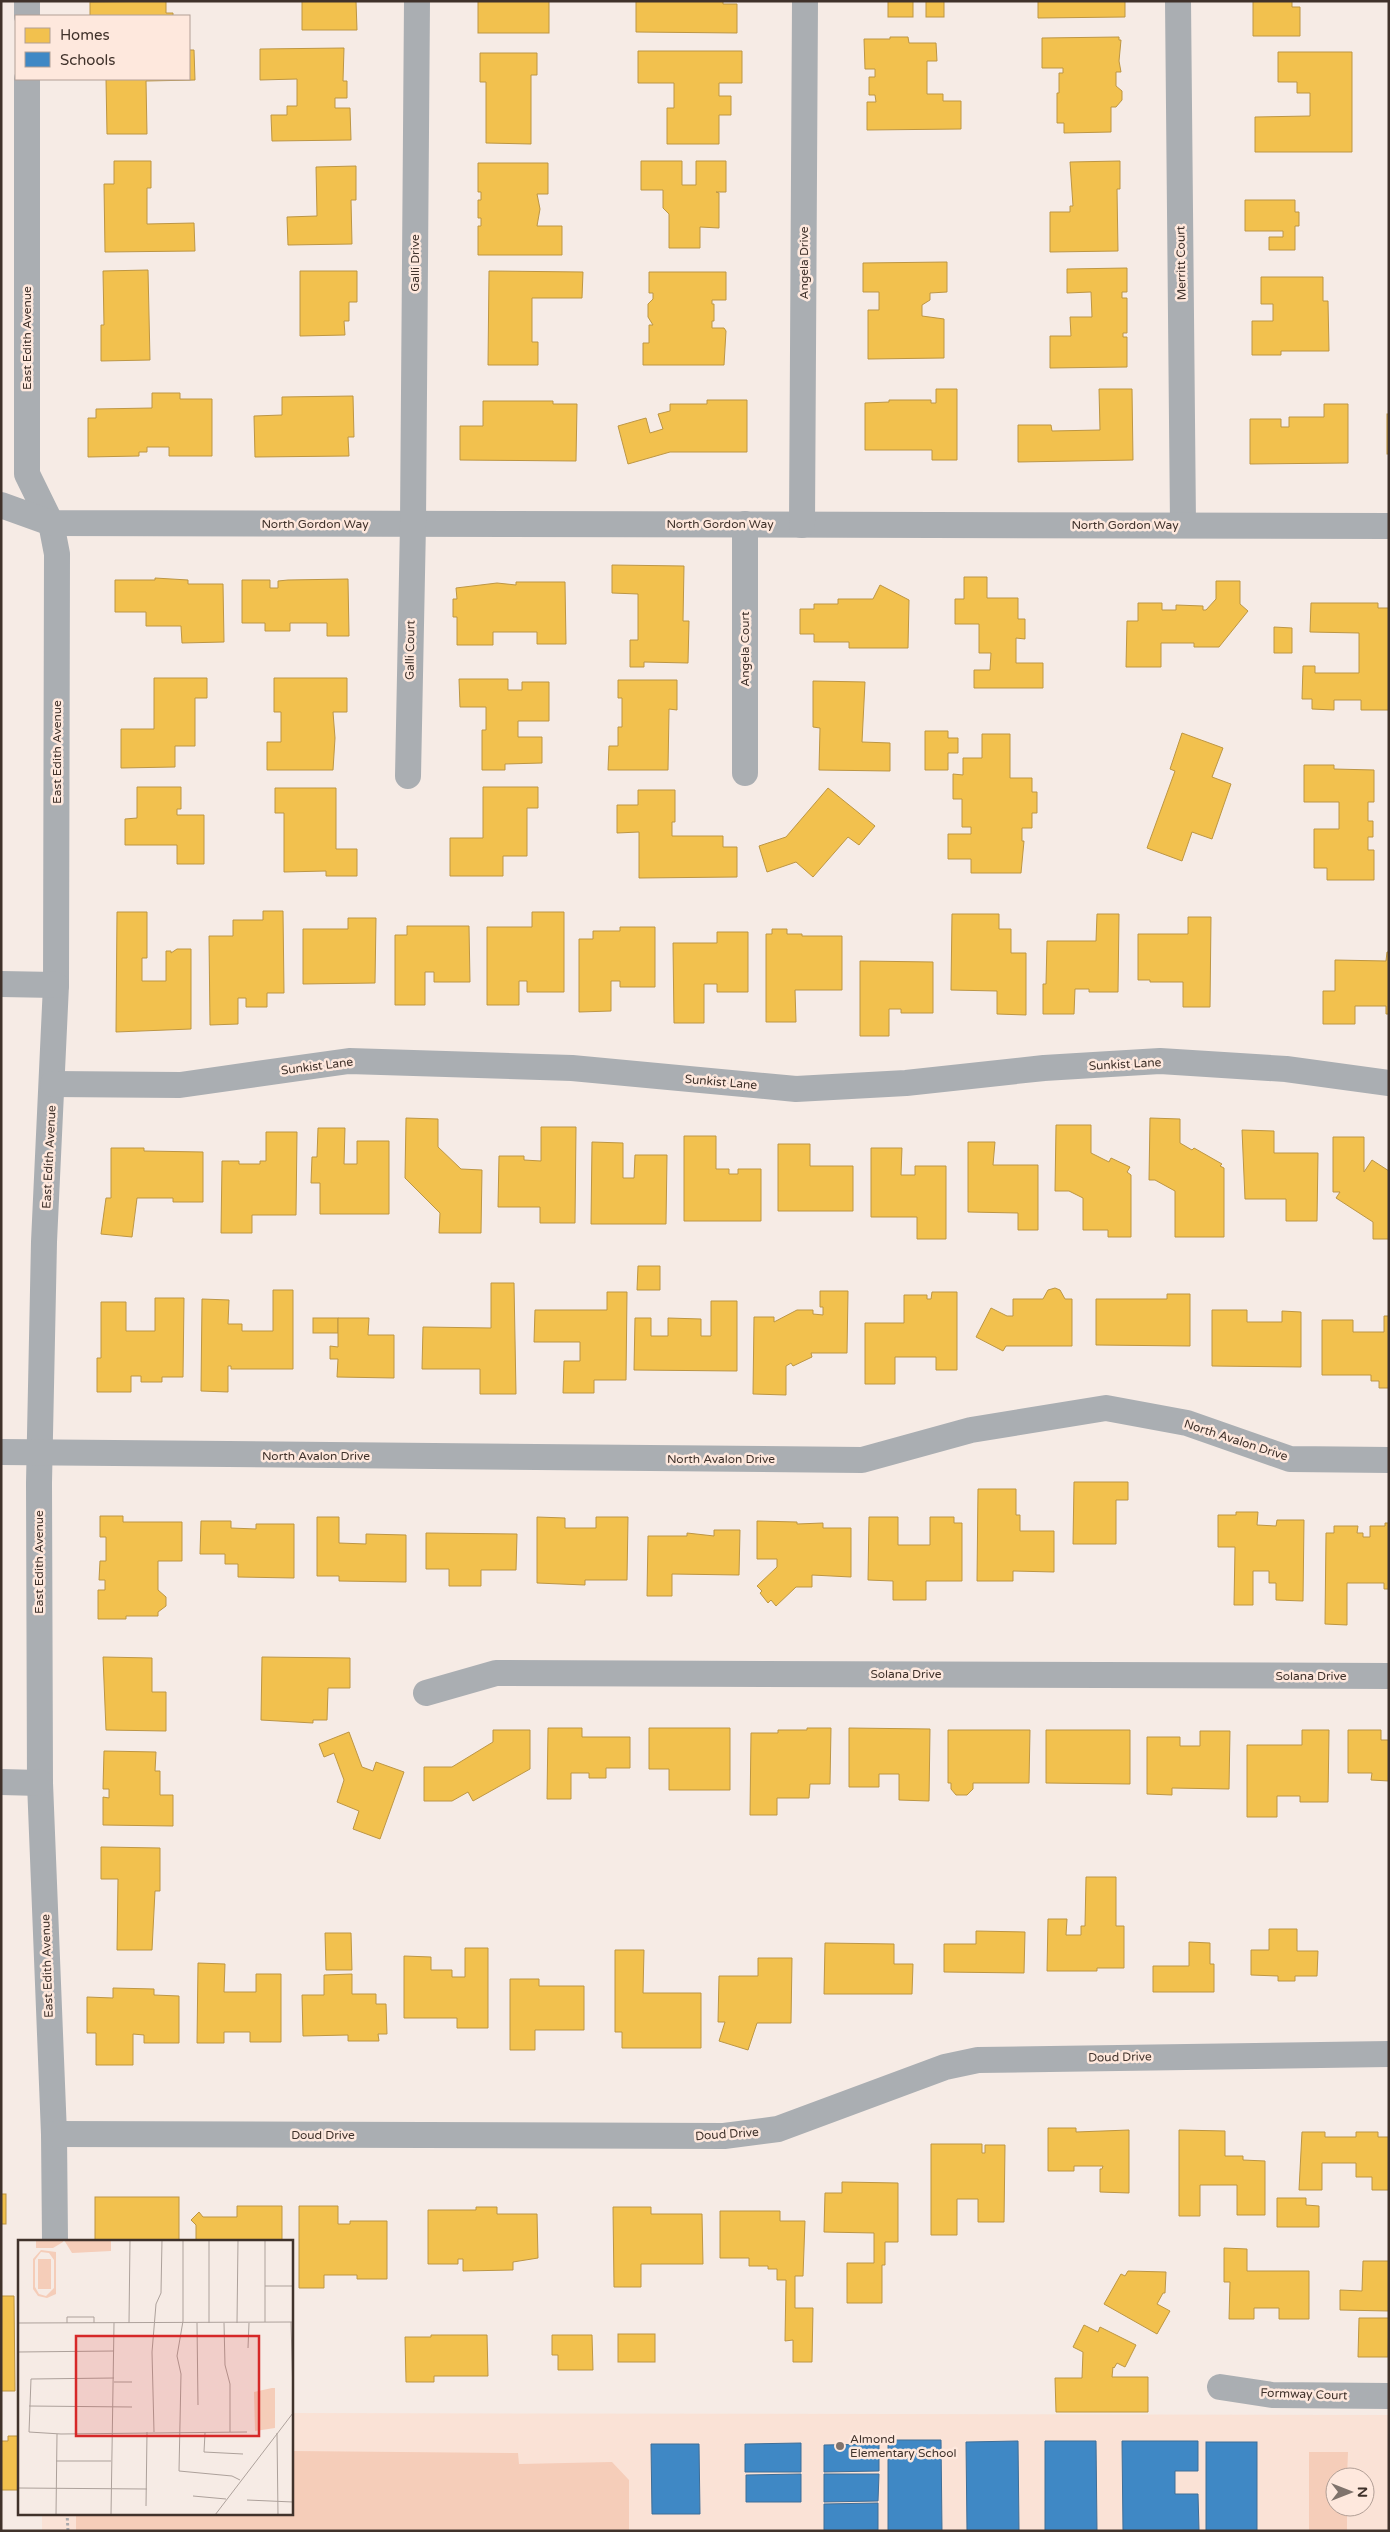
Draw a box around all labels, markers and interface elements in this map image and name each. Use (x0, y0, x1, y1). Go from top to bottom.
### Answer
legend (15, 15, 190, 80)
text: Homes (60, 26, 110, 44)
text: Schools (60, 51, 116, 69)
street label: Merritt Court (1173, 225, 1189, 300)
street label: Angela Drive (797, 226, 811, 299)
street label: Galli Drive (408, 234, 422, 292)
street label: East Edith Avenue (20, 286, 34, 390)
street label: North Gordon Way (261, 517, 369, 531)
street label: North Gordon Way (666, 517, 774, 531)
street label: North Gordon Way (1071, 518, 1179, 532)
street label: Angela Court (738, 611, 752, 687)
street label: Galli Court (402, 620, 418, 680)
street label: East Edith Avenue (50, 700, 64, 804)
street label: Sunkist Lane (280, 1055, 354, 1077)
street label: Sunkist Lane (1088, 1055, 1162, 1073)
street label: Sunkist Lane (684, 1072, 758, 1092)
street label: East Edith Avenue (39, 1105, 59, 1209)
street label: North Avalon Drive (1182, 1417, 1290, 1463)
street label: North Avalon Drive (262, 1449, 370, 1463)
street label: North Avalon Drive (667, 1452, 775, 1466)
street label: East Edith Avenue (32, 1510, 46, 1614)
street label: Solana Drive (870, 1667, 942, 1681)
street label: Solana Drive (1275, 1669, 1347, 1683)
street label: East Edith Avenue (38, 1914, 56, 2018)
street label: Doud Drive (1088, 2049, 1152, 2065)
street label: Doud Drive (695, 2125, 759, 2143)
street label: Doud Drive (291, 2128, 355, 2142)
inset map (18, 2240, 292, 2514)
street label: Formway Court (1260, 2385, 1348, 2403)
place label: Almond Elementary School (850, 2432, 957, 2460)
marker: Almond Elementary School (834, 2440, 846, 2452)
north arrow (1325, 2467, 1375, 2517)
text: N (1354, 2486, 1371, 2498)

